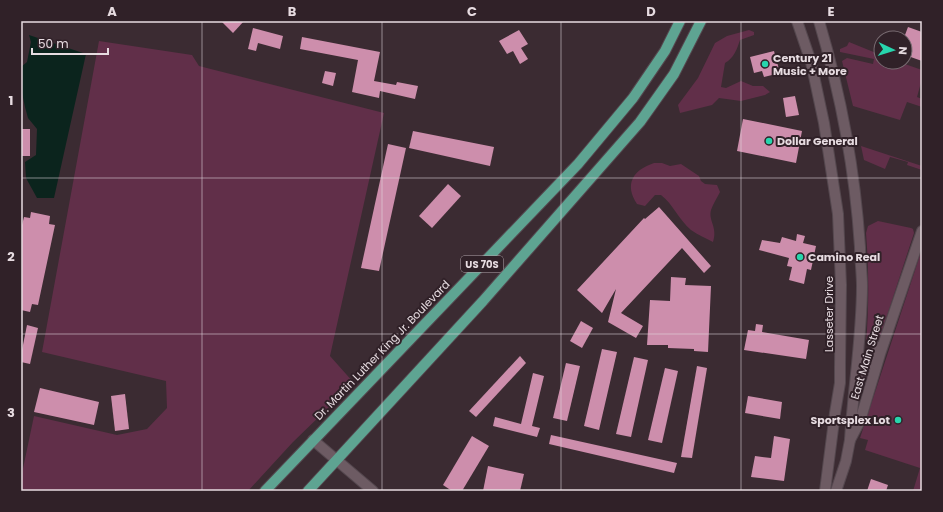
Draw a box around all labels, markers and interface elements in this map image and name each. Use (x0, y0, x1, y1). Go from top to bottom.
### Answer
text: A (107, 2, 117, 21)
text: B (288, 2, 297, 21)
text: C (467, 2, 477, 21)
text: D (646, 2, 656, 21)
text: E (827, 2, 835, 21)
scale bar (32, 30, 108, 56)
north arrow (873, 30, 913, 70)
text: 50 m (38, 35, 69, 52)
text: N (895, 46, 911, 55)
place label: Century 21 Music + More (773, 50, 847, 79)
marker: Century 21 Music + More (760, 59, 770, 69)
text: 1 (9, 91, 13, 110)
place label: Dollar General (777, 133, 858, 149)
marker: Dollar General (764, 136, 774, 146)
text: 2 (7, 247, 15, 266)
place label: Camino Real (808, 249, 880, 265)
marker: Camino Real (795, 252, 805, 262)
road number: US 70S (461, 256, 503, 272)
street label: Dr. Martin Luther King Jr. Boulevard (311, 276, 453, 424)
street label: Lasseter Drive (821, 276, 837, 352)
street label: East Main Street (847, 313, 887, 401)
text: 3 (7, 403, 15, 422)
place label: Sportsplex Lot (810, 412, 891, 428)
marker: Sportsplex Lot (893, 415, 903, 425)

